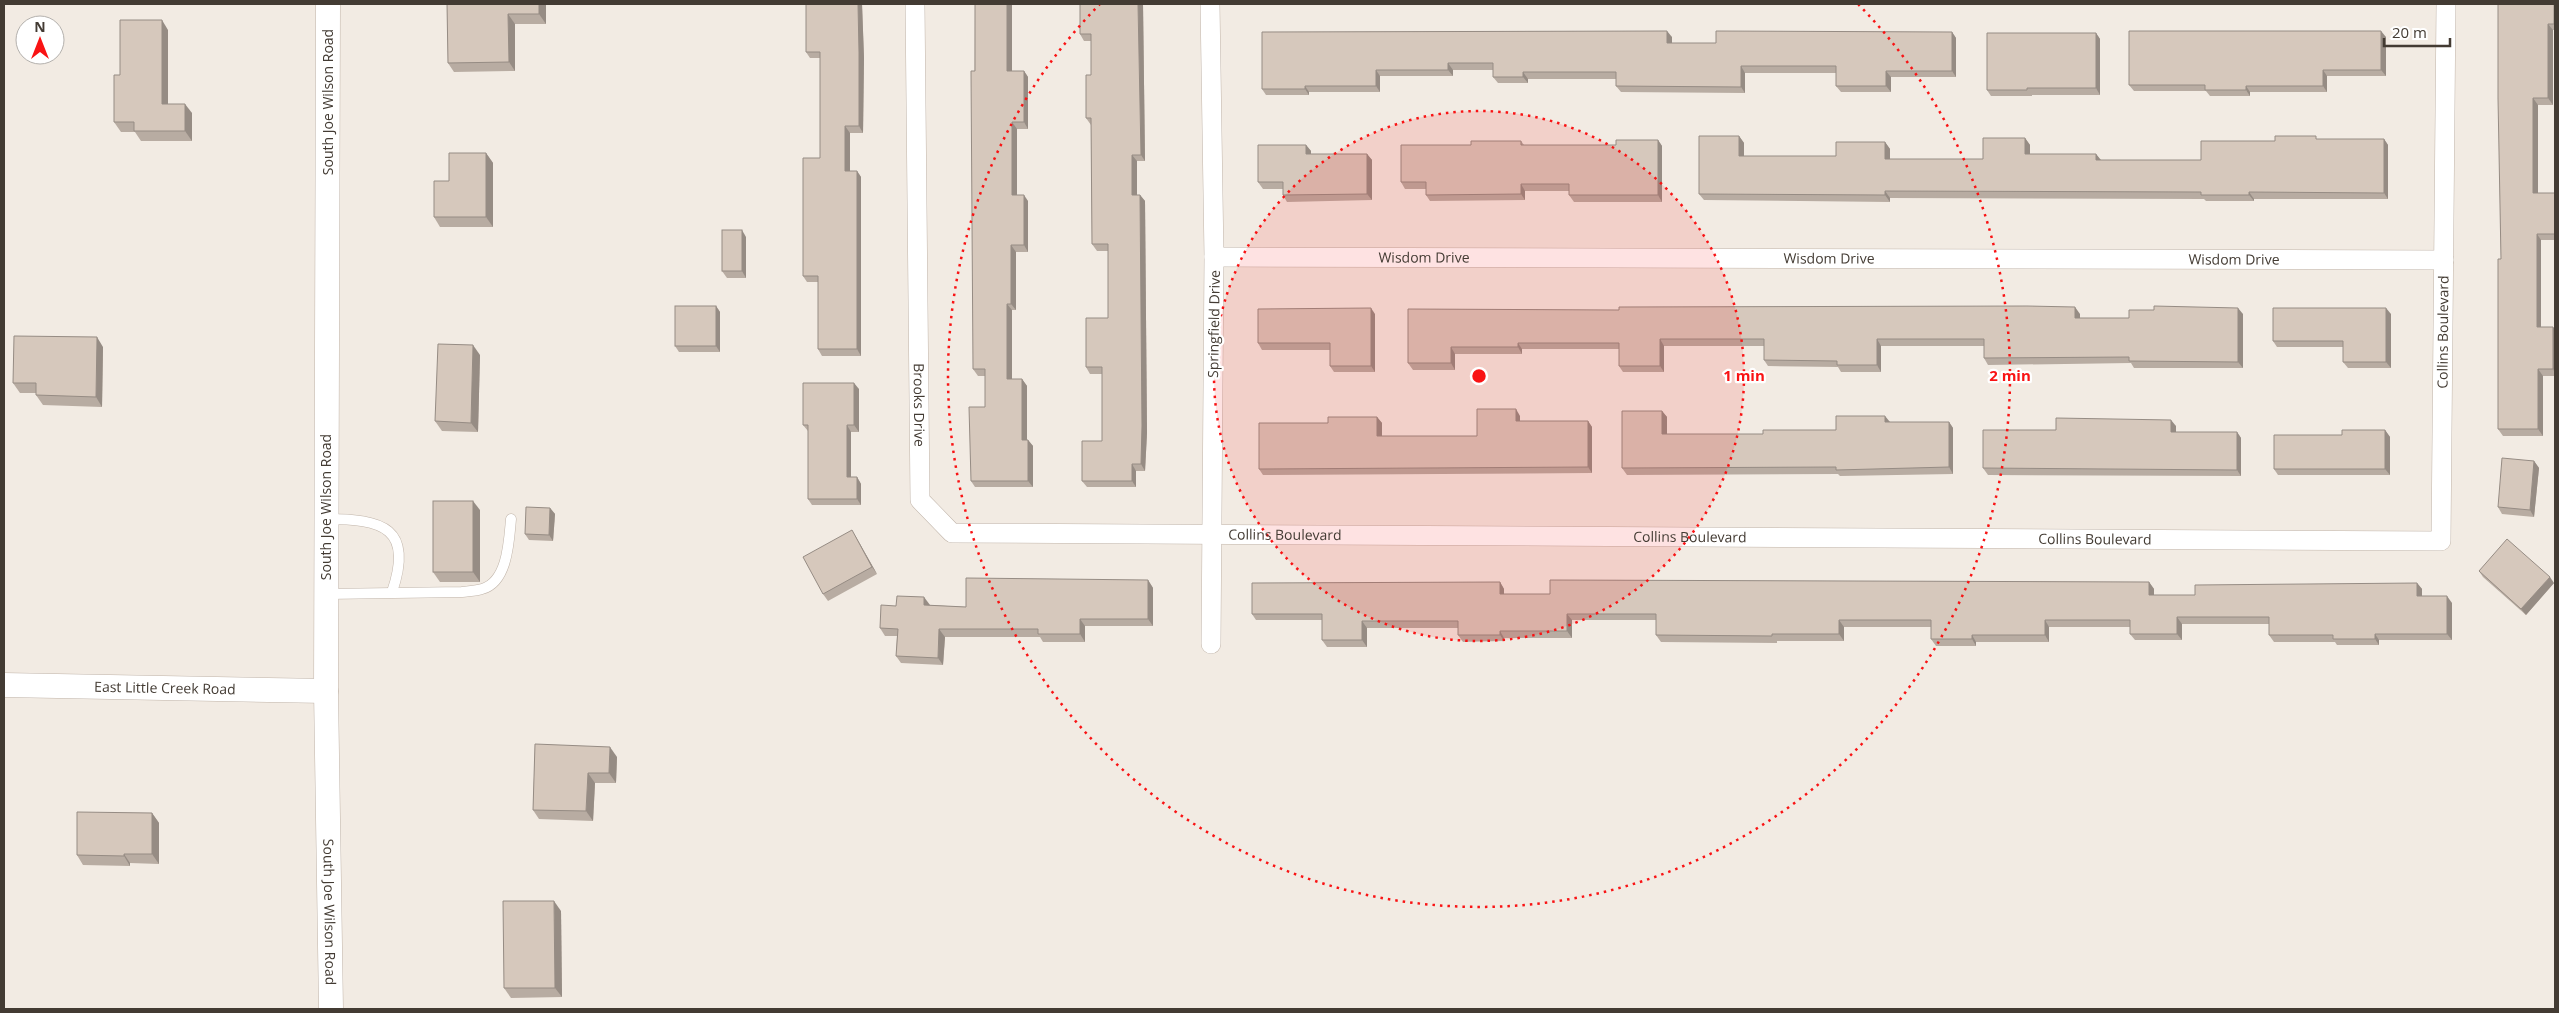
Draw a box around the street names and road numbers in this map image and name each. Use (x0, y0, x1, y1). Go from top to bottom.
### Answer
street label: South Joe Wilson Road (318, 29, 337, 175)
street label: Wisdom Drive (1378, 247, 1470, 267)
street label: Wisdom Drive (1783, 248, 1875, 268)
street label: Wisdom Drive (2188, 249, 2280, 269)
street label: Springfield Drive (1203, 270, 1224, 378)
street label: Collins Boulevard (2432, 275, 2452, 389)
street label: Brooks Drive (910, 363, 929, 447)
street label: South Joe Wilson Road (316, 434, 335, 580)
street label: Collins Boulevard (1228, 524, 1342, 544)
street label: Collins Boulevard (1633, 527, 1747, 546)
street label: Collins Boulevard (2038, 529, 2152, 548)
street label: East Little Creek Road (94, 677, 236, 698)
street label: South Joe Wilson Road (319, 839, 341, 985)

